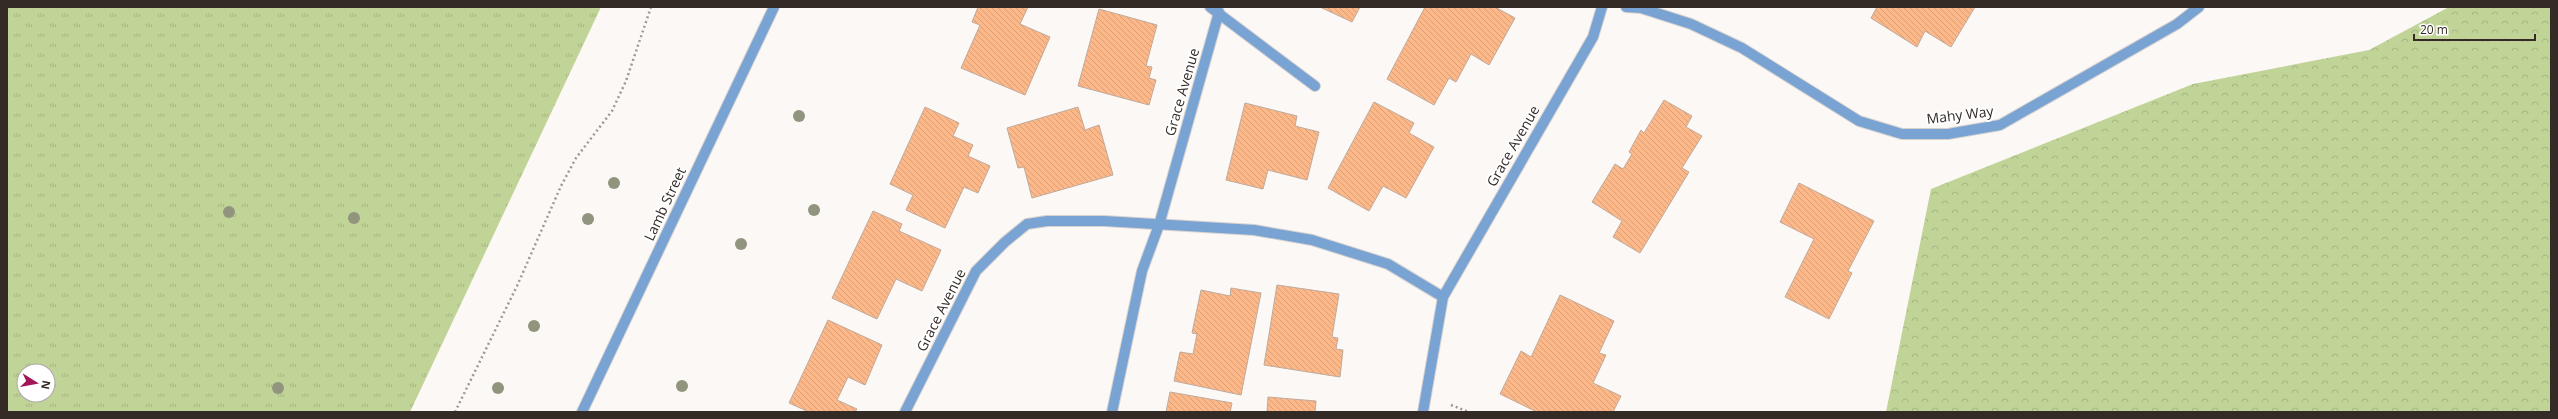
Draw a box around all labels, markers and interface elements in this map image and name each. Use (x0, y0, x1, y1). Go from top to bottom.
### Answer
scale bar (2414, 16, 2535, 42)
text: 20 m (2420, 21, 2448, 38)
street label: Grace Avenue (1160, 46, 1203, 138)
street label: Mahy Way (1925, 101, 1995, 128)
street label: Grace Avenue (1482, 102, 1544, 190)
street label: Lamb Street (639, 164, 690, 244)
street label: Grace Avenue (912, 265, 970, 354)
north arrow (16, 363, 56, 403)
text: N (38, 379, 55, 391)

